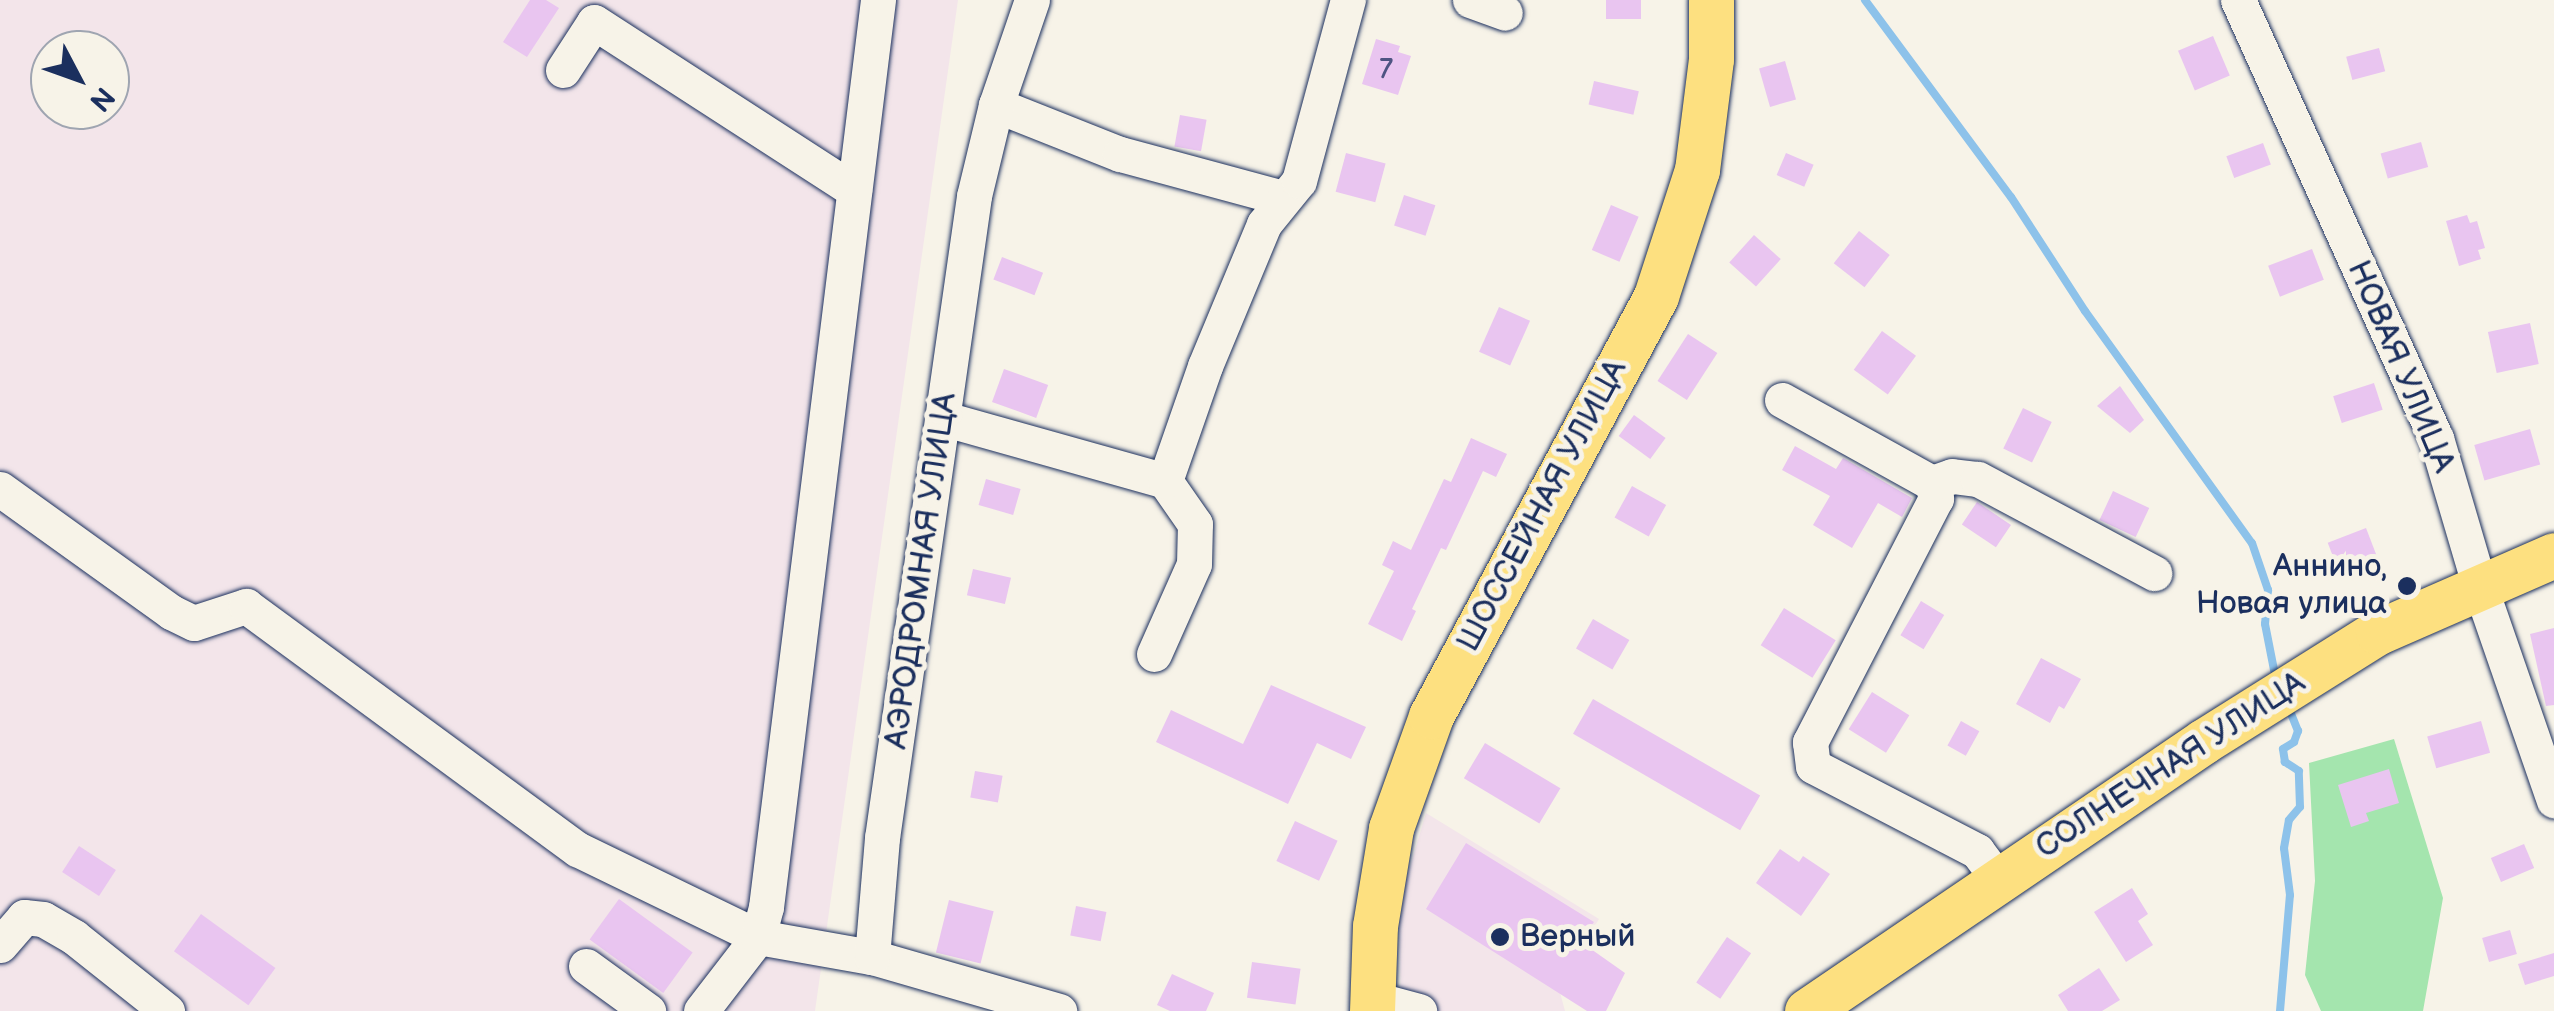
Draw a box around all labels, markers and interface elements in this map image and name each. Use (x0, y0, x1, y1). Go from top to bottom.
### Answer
north arrow (30, 30, 130, 130)
house number: 7 (1379, 53, 1393, 87)
text: N (82, 80, 121, 117)
street label: НОВАЯ УЛИЦА (2338, 255, 2462, 479)
street label: ШОССЕЙНАЯ УЛИЦА (1450, 354, 1636, 658)
street label: АЭРОДРОМНАЯ УЛИЦА (878, 391, 966, 751)
place label: Аннино, Новая улица (2196, 549, 2387, 624)
marker: Аннино, Новая улица (2396, 575, 2418, 597)
street label: СОЛНЕЧНАЯ УЛИЦА (2029, 665, 2313, 867)
place label: Верный (1520, 918, 1636, 956)
marker: Верный (1489, 926, 1511, 948)

